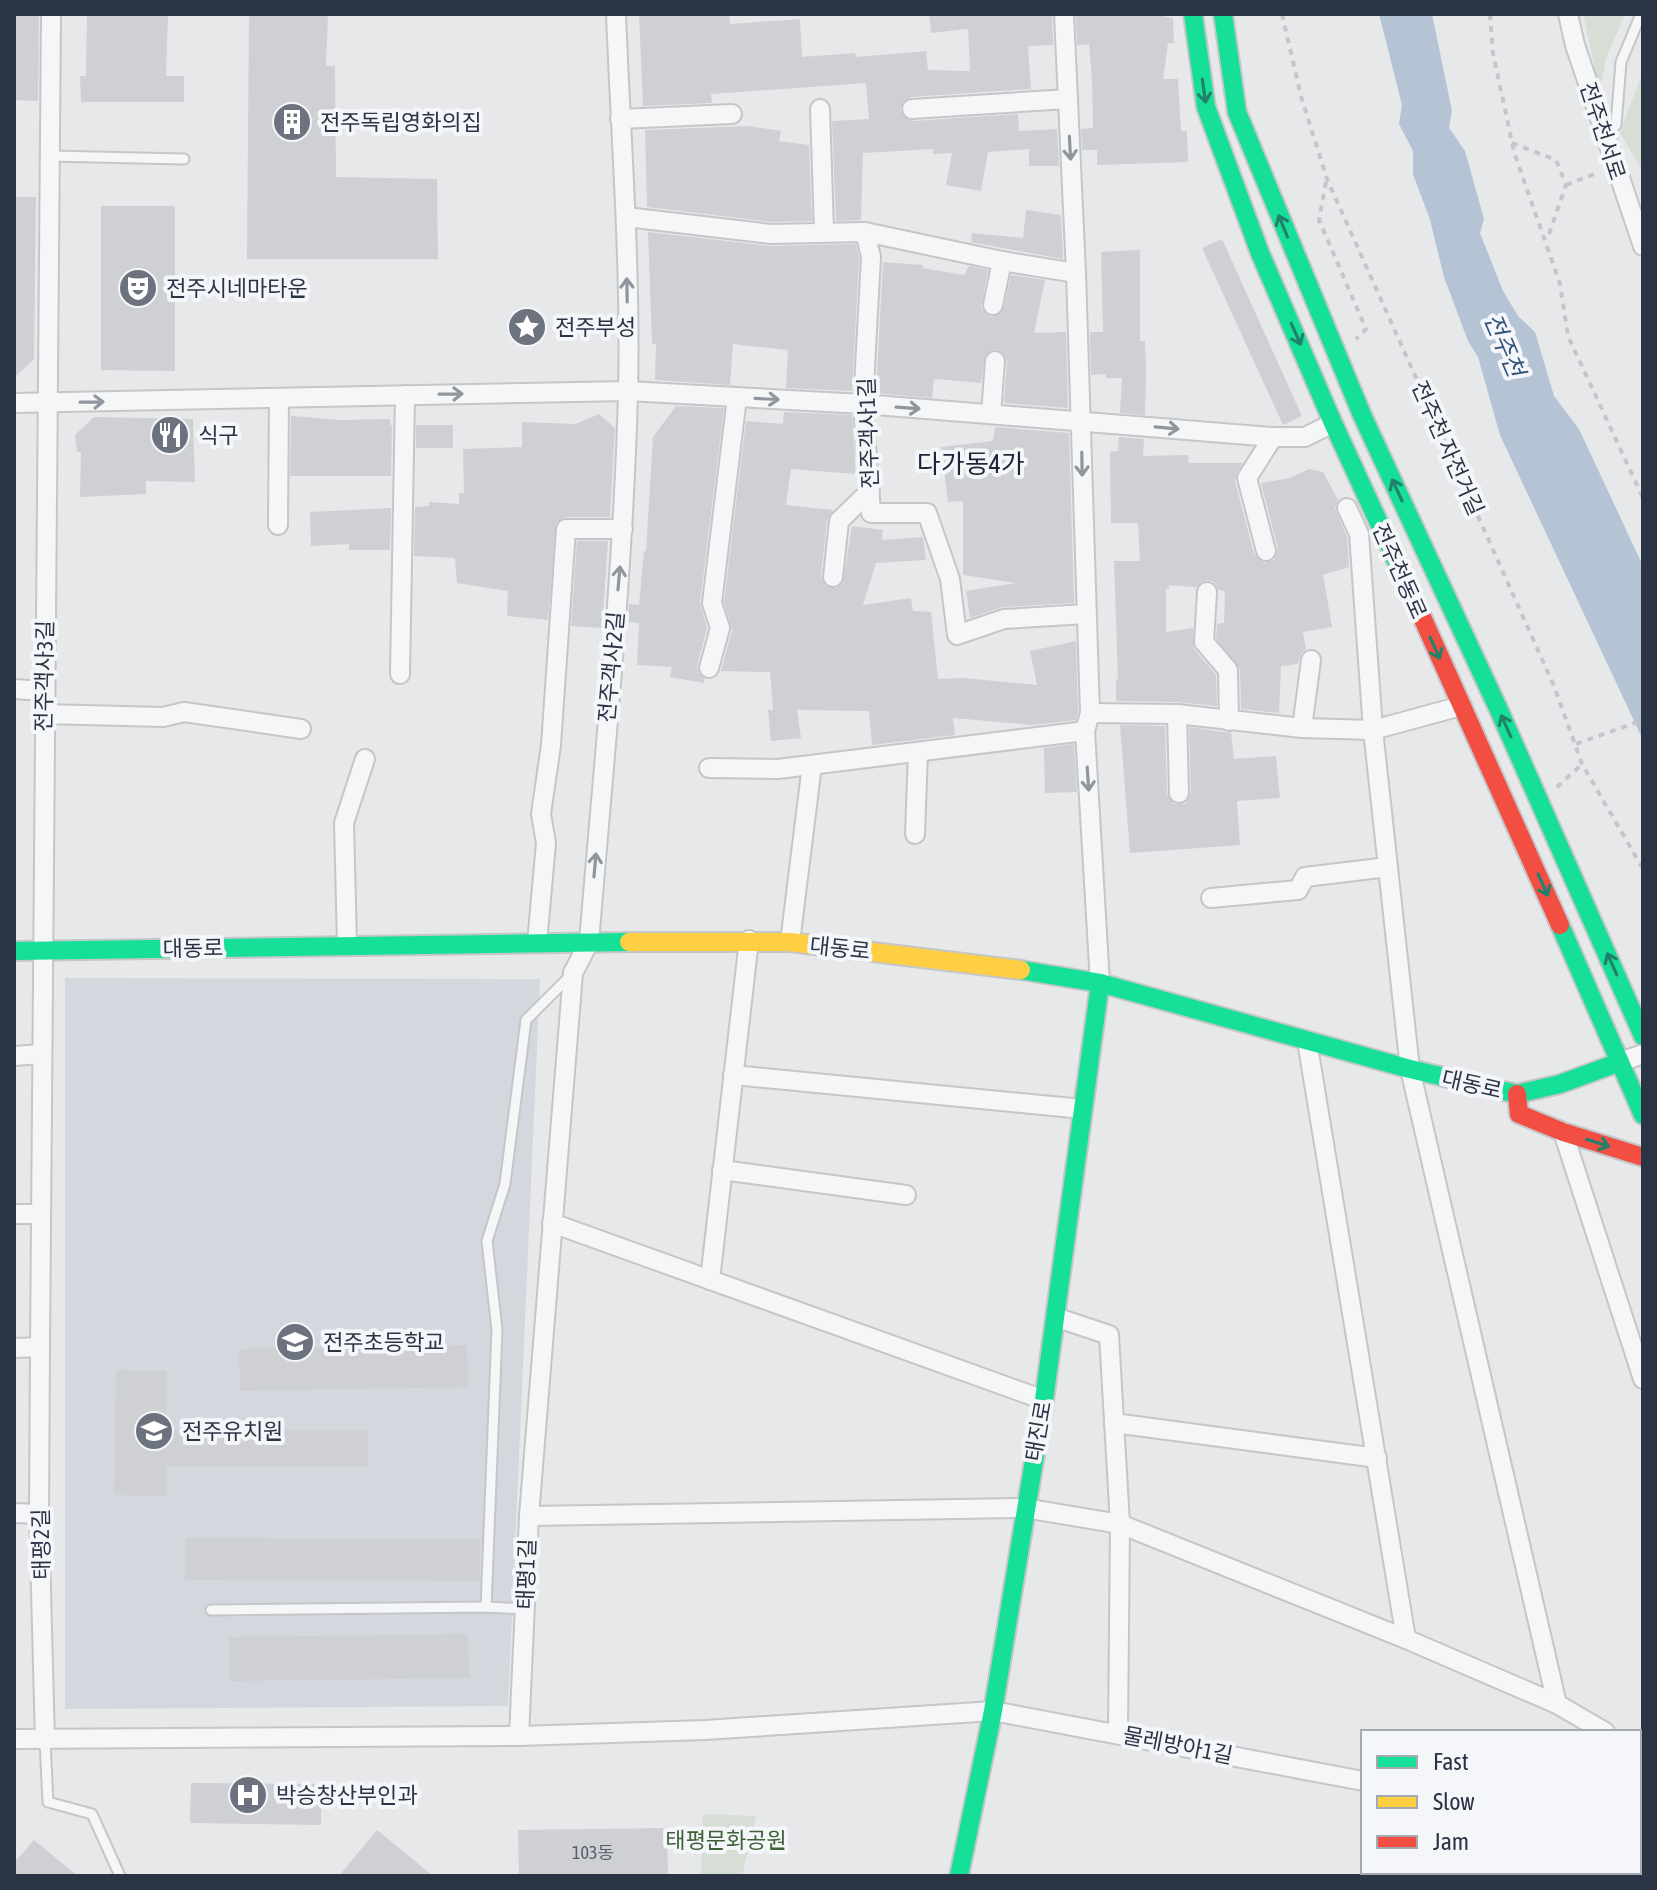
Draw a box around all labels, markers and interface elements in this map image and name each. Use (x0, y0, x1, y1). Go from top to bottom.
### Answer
one-way arrow (1197, 78, 1212, 103)
street label: 전주천서로 (1575, 79, 1631, 183)
building icon: 전주독립영화의집 (271, 101, 313, 143)
place label: 전주독립영화의집 (320, 109, 482, 135)
one-way arrow (1063, 134, 1078, 161)
one-way arrow (1275, 214, 1290, 239)
theatre icon: 전주시네마타운 (117, 267, 159, 309)
place label: 전주시네마타운 (166, 275, 308, 301)
one-way arrow (619, 277, 635, 304)
place icon: 전주부성 (506, 306, 548, 348)
water label: 전주천 (1479, 309, 1531, 383)
place label: 전주부성 (555, 314, 636, 340)
one-way arrow (1289, 322, 1304, 346)
street label: 전주객사1길 (853, 377, 883, 489)
street label: 전주천 자전거길 (1407, 377, 1489, 519)
one-way arrow (437, 387, 464, 402)
one-way arrow (753, 392, 780, 407)
one-way arrow (78, 394, 105, 409)
one-way arrow (894, 401, 921, 416)
restaurant icon: 식구 (149, 414, 191, 456)
one-way arrow (1153, 421, 1180, 436)
place label: 식구 (198, 422, 238, 448)
district label: 다가동4가 (917, 449, 1025, 479)
one-way arrow (1074, 450, 1090, 477)
one-way arrow (1389, 479, 1404, 503)
street label: 전주천동로 (1368, 519, 1432, 623)
one-way arrow (611, 565, 626, 591)
street label: 전주객사2길 (593, 610, 629, 724)
street label: 전주객사3길 (30, 620, 58, 732)
one-way arrow (1428, 636, 1443, 660)
one-way arrow (1498, 715, 1513, 739)
one-way arrow (1080, 765, 1095, 792)
one-way arrow (588, 852, 603, 879)
one-way arrow (1536, 872, 1551, 897)
street label: 대동로 (808, 932, 872, 964)
street label: 대동로 (162, 934, 224, 962)
one-way arrow (1603, 952, 1618, 977)
street label: 대동로 (1439, 1065, 1505, 1103)
one-way arrow (1585, 1137, 1610, 1151)
school or university icon: 전주초등학교 (274, 1321, 316, 1363)
place label: 전주초등학교 (323, 1329, 444, 1355)
street label: 태진로 (1020, 1399, 1056, 1463)
school or university icon: 전주유치원 (133, 1410, 175, 1452)
place label: 전주유치원 (182, 1418, 283, 1444)
street label: 태평2길 (27, 1508, 55, 1580)
street label: 태평1길 (512, 1538, 540, 1610)
street label: 물레방아1길 (1121, 1722, 1235, 1768)
legend (1361, 1730, 1641, 1874)
text: Fast (1433, 1748, 1469, 1775)
hospital icon: 박승창산부인과 (227, 1774, 269, 1816)
place label: 박승창산부인과 (276, 1782, 418, 1808)
text: Slow (1433, 1788, 1475, 1815)
park label: 태평문화공원 (665, 1827, 787, 1853)
text: Jam (1433, 1828, 1469, 1855)
house number: 103동 (572, 1842, 614, 1863)

